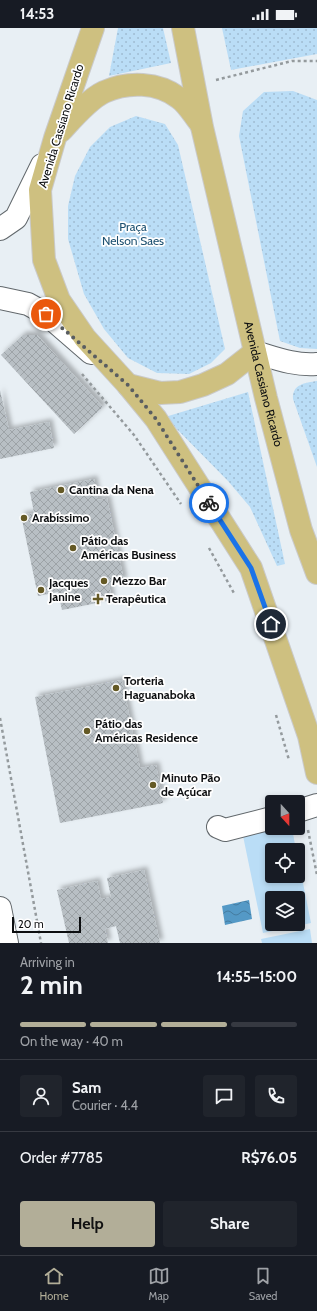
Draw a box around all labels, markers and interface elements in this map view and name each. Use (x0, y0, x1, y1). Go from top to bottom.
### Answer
text: 14:53 (20, 5, 54, 23)
street label: Avenida Cassiano Ricardo (35, 62, 87, 189)
park label: Praça Nelson Saes (102, 219, 164, 248)
pin (29, 297, 63, 331)
icon: bag (35, 303, 57, 325)
street label: Avenida Cassiano Ricardo (241, 320, 287, 449)
place label: Cantina da Nena (69, 482, 154, 497)
courier (189, 483, 229, 523)
marker: Cantina da Nena (56, 485, 66, 495)
icon: bike (198, 492, 220, 514)
place label: Arabíssimo (32, 510, 90, 525)
marker: Arabíssimo (19, 513, 29, 523)
place label: Pátio das Américas Business (81, 533, 176, 562)
marker: Pátio das Américas Business (68, 543, 78, 553)
place label: Mezzo Bar (112, 573, 166, 588)
place label: Jacques Janine (48, 575, 88, 604)
marker: Mezzo Bar (99, 576, 109, 586)
marker: Jacques Janine (36, 585, 46, 595)
place label: Terapêutica (106, 591, 166, 606)
marker: Terapêutica (93, 594, 103, 604)
pin (254, 607, 288, 641)
icon: home (260, 613, 282, 635)
place label: Torteria Haguanaboka (124, 673, 195, 702)
marker: Torteria Haguanaboka (111, 683, 121, 693)
place label: Pátio das Américas Residence (95, 716, 198, 745)
marker: Pátio das Américas Residence (82, 726, 92, 736)
place label: Minuto Pão de Açúcar (161, 770, 221, 799)
marker: Minuto Pão de Açúcar (148, 780, 158, 790)
north arrow (265, 795, 305, 835)
map controls (265, 795, 305, 931)
button: locate (265, 843, 305, 883)
button: layers (265, 891, 305, 931)
scale bar (12, 915, 81, 934)
text: 20 m (18, 917, 44, 931)
text: Arriving in (20, 954, 75, 970)
text: 14:55–15:00 (217, 968, 297, 986)
text: 2 min (20, 969, 83, 1001)
text: On the way · 40 m (20, 1033, 123, 1049)
button: person (20, 1075, 62, 1117)
button: chat (203, 1075, 245, 1117)
button: phone (255, 1075, 297, 1117)
text: Sam (72, 1079, 101, 1097)
text: Courier · 4.4 (72, 1097, 138, 1113)
text: Order #7785 (20, 1149, 103, 1167)
text: R$76.05 (241, 1149, 297, 1167)
button: Help (20, 1201, 155, 1247)
button: Share (163, 1201, 297, 1247)
tab: Home (40, 1265, 69, 1303)
tab: Map (148, 1265, 170, 1303)
tab: Saved (249, 1265, 277, 1303)

